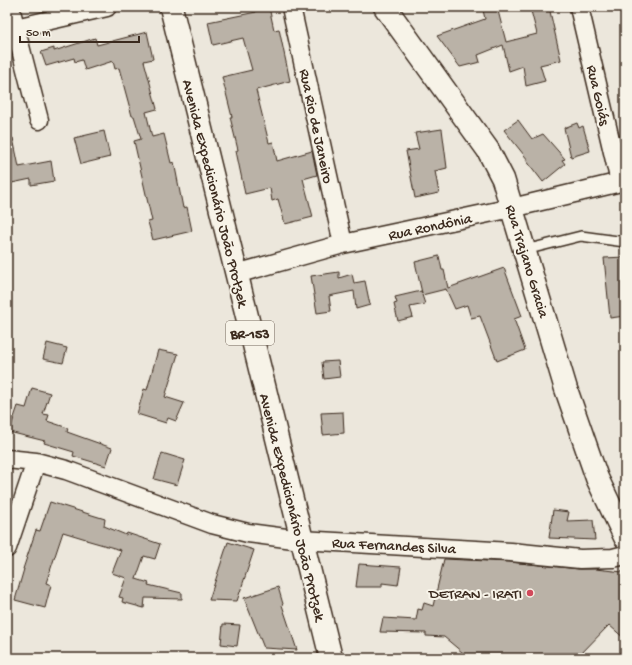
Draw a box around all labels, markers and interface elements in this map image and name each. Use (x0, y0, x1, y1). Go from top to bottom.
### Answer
scale bar (20, 18, 139, 44)
text: 50 m (26, 27, 51, 41)
street label: Rua Goiás (581, 64, 613, 128)
street label: Rua Rio de Janeiro (294, 67, 336, 186)
street label: Avenida Expedicionário João Protzek (177, 78, 251, 310)
street label: Rua Trajano Gracia (500, 203, 552, 321)
street label: Rua Rondônia (387, 210, 474, 246)
road number: BR-153 (226, 321, 274, 345)
street label: Avenida Expedicionário João Protzek (254, 392, 328, 624)
street label: Rua Fernandes Silva (331, 535, 457, 559)
place label: DETRAN - IRATI (428, 586, 522, 604)
marker: DETRAN - IRATI (525, 588, 535, 598)

